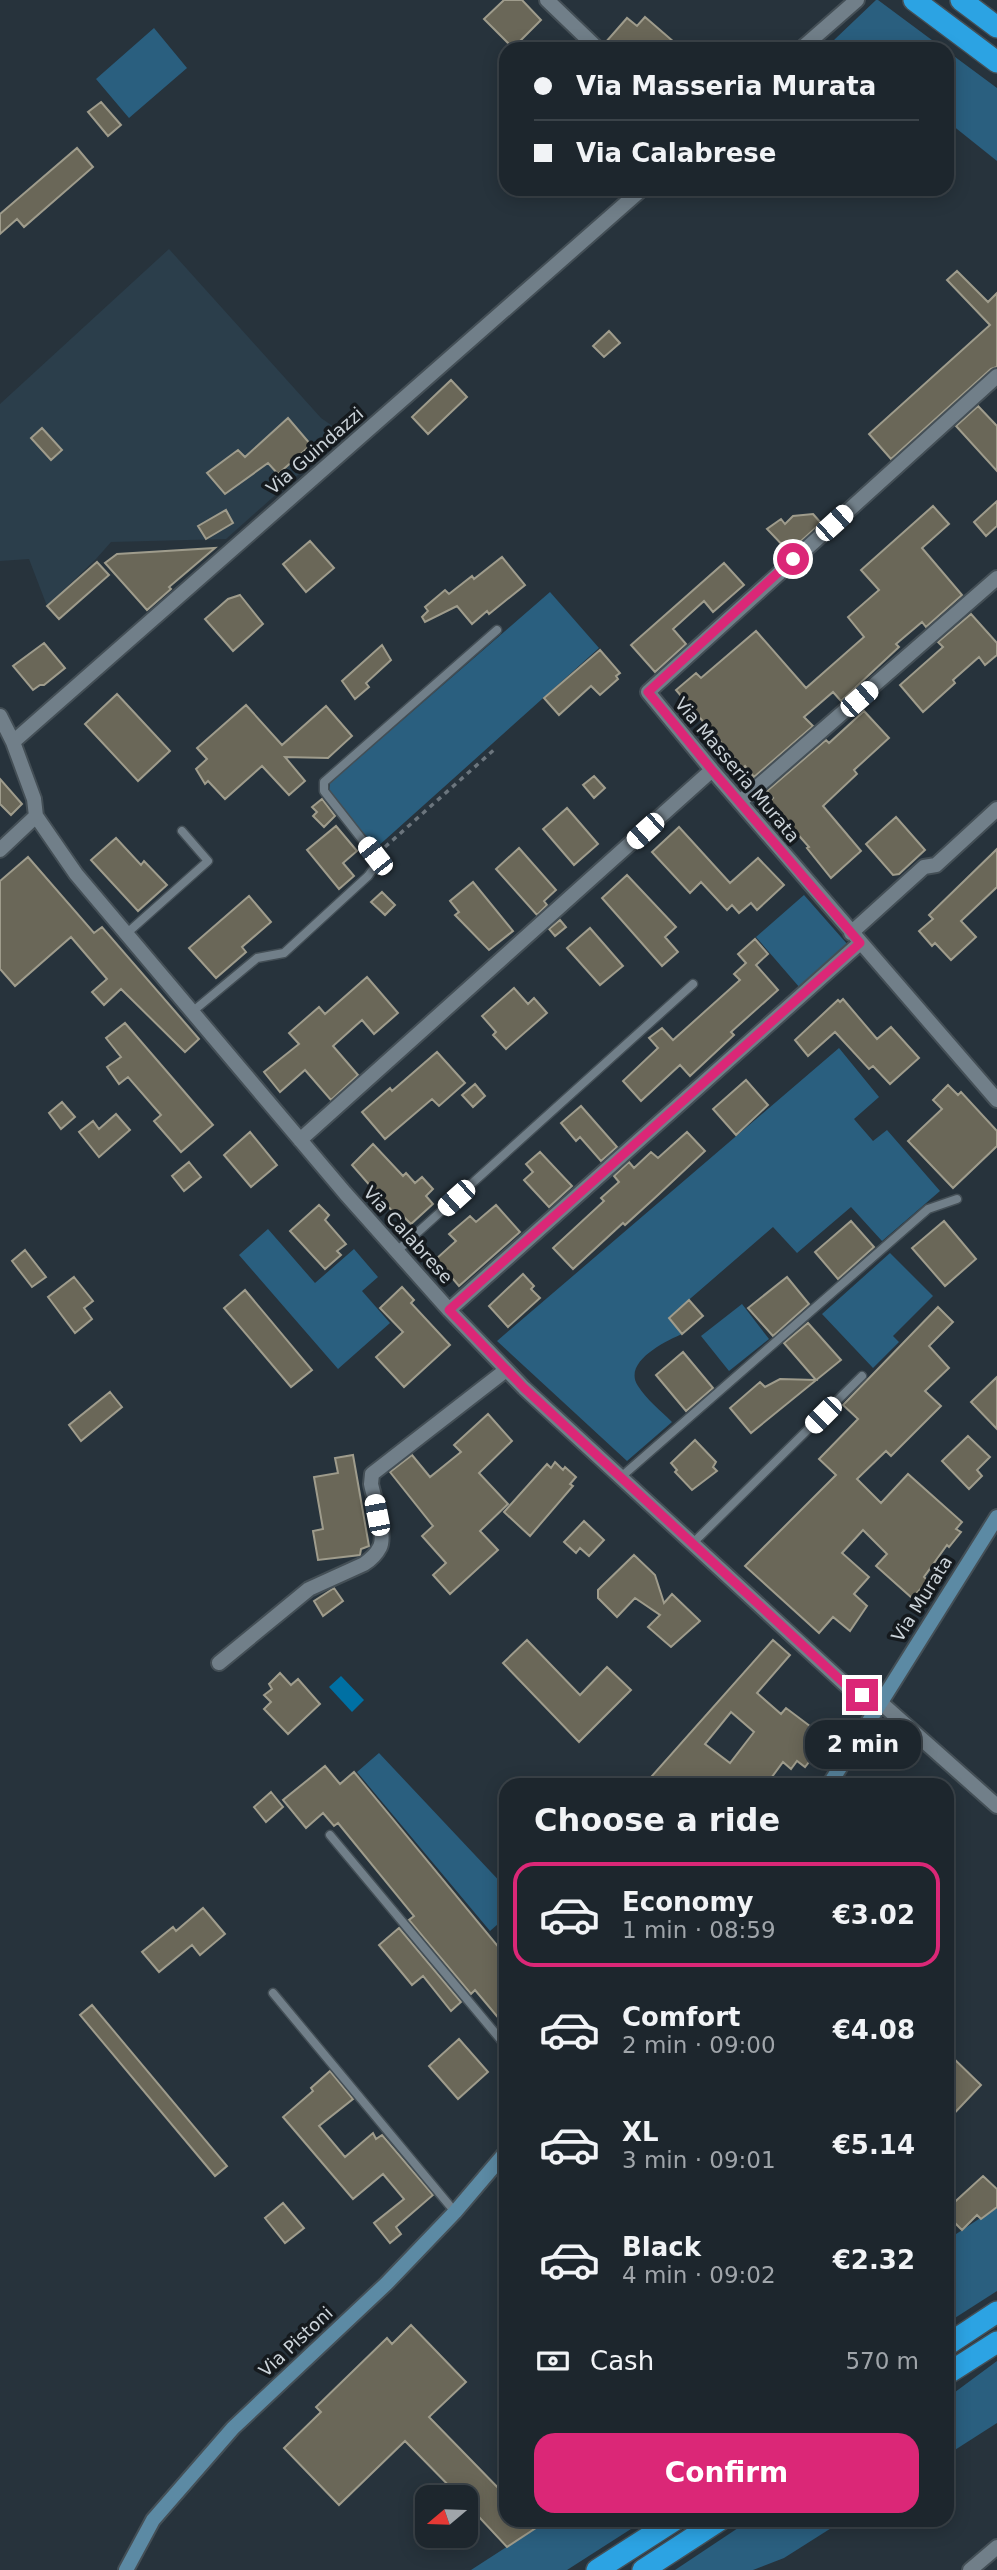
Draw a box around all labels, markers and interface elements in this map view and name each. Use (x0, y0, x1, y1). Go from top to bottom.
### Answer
text: Via Masseria Murata (576, 71, 876, 101)
text: Via Calabrese (576, 138, 776, 168)
street label: Via Guindazzi (262, 403, 368, 499)
car (812, 501, 857, 545)
route start (777, 543, 809, 575)
car (837, 677, 882, 721)
street label: Via Masseria Murata (671, 693, 804, 846)
car (623, 809, 668, 853)
car (354, 833, 397, 879)
car (434, 1176, 479, 1220)
street label: Via Calabrese (359, 1182, 457, 1287)
car (801, 1393, 846, 1437)
car (363, 1492, 392, 1538)
street label: Via Murata (887, 1552, 956, 1645)
route end (846, 1679, 878, 1711)
callout: 2 min (804, 1720, 920, 1768)
text: 2 min (827, 1731, 899, 1757)
text: Choose a ride (534, 1801, 780, 1839)
icon: car (538, 1883, 601, 1946)
text: Economy (622, 1887, 753, 1917)
text: €3.02 (833, 1900, 915, 1930)
text: 1 min · 08:59 (622, 1917, 776, 1943)
icon: car (538, 1998, 601, 2061)
text: Comfort (622, 2002, 740, 2032)
text: €4.08 (833, 2015, 915, 2045)
text: 2 min · 09:00 (622, 2032, 776, 2058)
icon: car (538, 2113, 601, 2176)
text: XL (622, 2117, 659, 2147)
text: €5.14 (833, 2130, 915, 2160)
text: 3 min · 09:01 (622, 2147, 776, 2173)
icon: car (538, 2228, 601, 2291)
text: Black (622, 2232, 701, 2262)
text: €2.32 (833, 2245, 915, 2275)
text: 4 min · 09:02 (622, 2262, 776, 2288)
street label: Via Pistoni (254, 2302, 337, 2381)
icon: cash (534, 2342, 572, 2380)
text: Cash (590, 2346, 654, 2376)
text: 570 m (845, 2348, 919, 2374)
button: Confirm (534, 2433, 919, 2513)
north arrow (415, 2485, 478, 2548)
map controls (415, 2485, 478, 2548)

